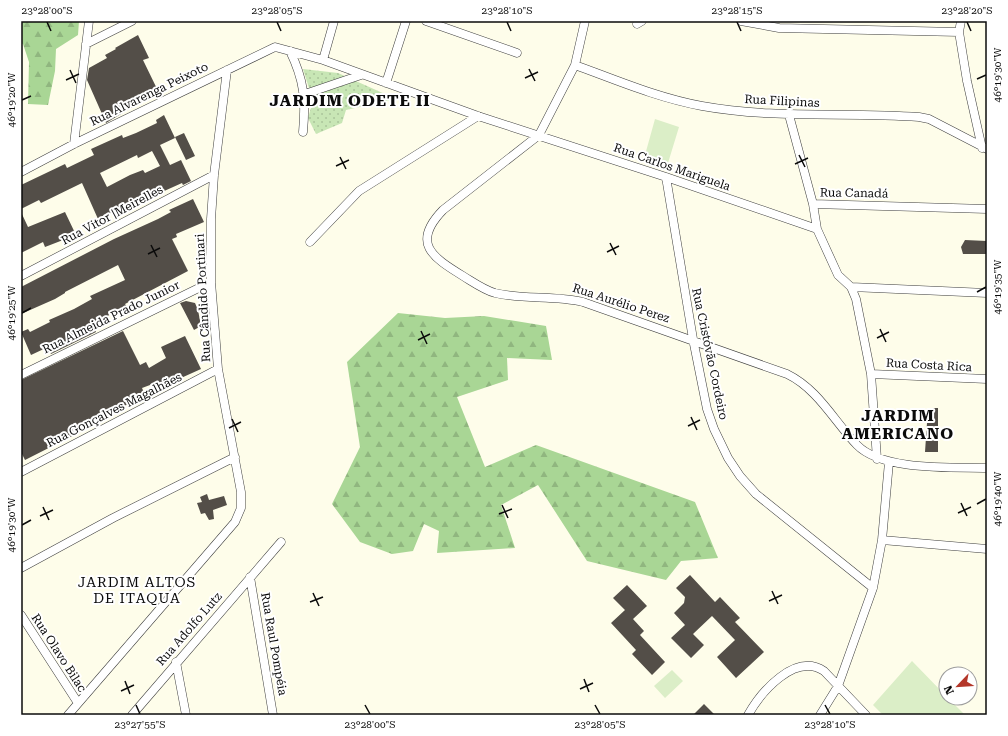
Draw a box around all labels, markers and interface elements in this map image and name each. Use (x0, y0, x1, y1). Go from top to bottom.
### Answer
text: 23°28'00"S (22, 5, 72, 16)
text: 23°28'05"S (252, 5, 302, 16)
text: 23°28'10"S (482, 5, 532, 16)
text: 23°28'15"S (712, 5, 762, 16)
text: 23°28'20"S (942, 5, 992, 16)
text: 46°19'30"W (992, 47, 1003, 102)
street label: Rua Alvarenga Peixoto (88, 59, 210, 129)
text: 46°19'20"W (6, 72, 17, 127)
district label: JARDIM ODETE II (269, 91, 431, 110)
street label: Rua Filipinas (744, 92, 820, 110)
street label: Rua Carlos Mariguela (612, 140, 733, 194)
street label: Rua Vitor |Meirelles (59, 182, 165, 248)
street label: Rua Canadá (820, 185, 889, 201)
street label: Rua Cândido Portinari (193, 233, 213, 363)
text: 46°19'35"W (992, 259, 1003, 314)
street label: Rua Almeida Prado Junior (40, 278, 182, 356)
street label: Rua Aurélio Perez (571, 281, 672, 325)
text: 46°19'25"W (6, 285, 17, 340)
street label: Rua Cristóvão Cordeiro (689, 287, 731, 421)
street label: Rua Costa Rica (886, 356, 973, 374)
street label: Rua Gonçalves Magalhães (44, 370, 184, 450)
district label: JARDIM AMERICANO (842, 406, 954, 443)
text: 46°19'40"W (992, 471, 1003, 526)
text: 46°19'30"W (6, 497, 17, 552)
district label: JARDIM ALTOS DE ITAQUA (78, 574, 196, 606)
street label: Rua Adolfo Lutz (153, 589, 225, 668)
street label: Rua Raul Pompéia (258, 591, 290, 697)
street label: Rua Olavo Bilac (29, 611, 90, 695)
north arrow (938, 666, 978, 706)
text: N (941, 683, 957, 697)
text: 23°27'55"S (115, 719, 165, 730)
text: 23°28'00"S (345, 719, 395, 730)
text: 23°28'05"S (575, 719, 625, 730)
text: 23°28'10"S (805, 719, 855, 730)

